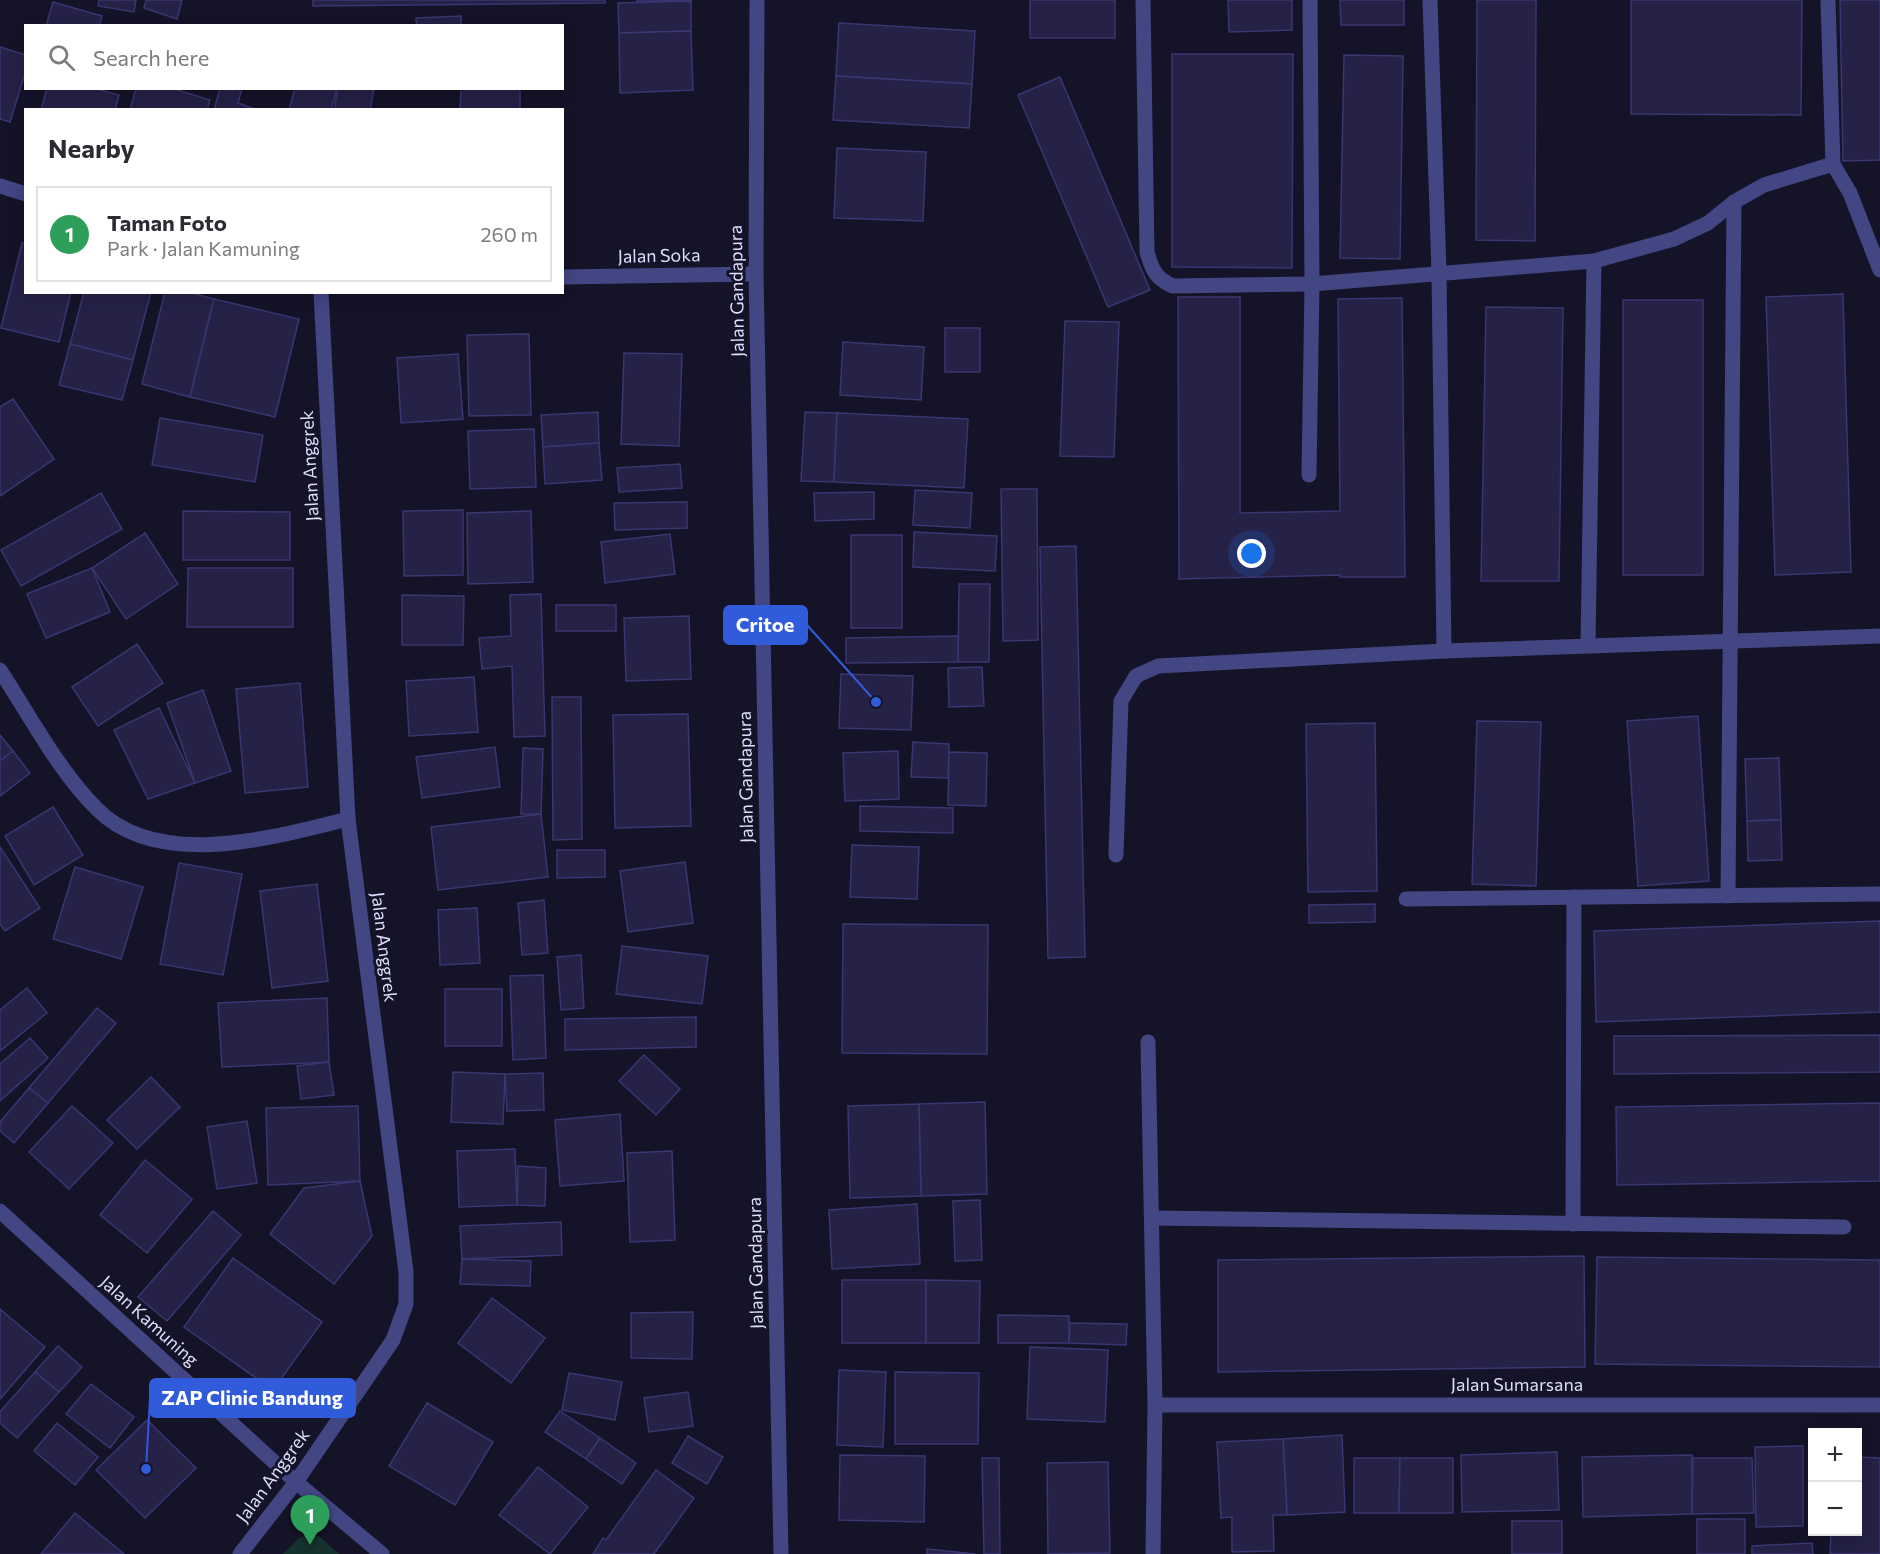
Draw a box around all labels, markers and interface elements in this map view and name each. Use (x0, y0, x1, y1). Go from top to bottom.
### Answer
search box (24, 24, 564, 90)
icon: search (45, 41, 78, 74)
text: Search here (93, 44, 209, 71)
text: Nearby (48, 132, 135, 163)
text: Taman Foto (107, 209, 227, 236)
text: 1 (65, 222, 74, 246)
text: 260 m (480, 222, 538, 246)
street label: Jalan Gandapura (724, 225, 748, 357)
text: Park · Jalan Kamuning (107, 236, 300, 260)
street label: Jalan Soka (617, 243, 701, 267)
street label: Jalan Anggrek (295, 410, 323, 522)
your location (1237, 539, 1266, 568)
callout: Critoe (724, 606, 807, 644)
text: Critoe (736, 612, 794, 636)
street label: Jalan Gandapura (733, 711, 757, 843)
street label: Jalan Anggrek (367, 891, 403, 1003)
street label: Jalan Gandapura (743, 1197, 767, 1329)
street label: Jalan Kamuning (96, 1270, 204, 1370)
street label: Jalan Sumarsana (1451, 1373, 1583, 1395)
callout: ZAP Clinic Bandung (150, 1379, 355, 1417)
text: ZAP Clinic Bandung (161, 1385, 343, 1409)
street label: Jalan Anggrek (231, 1424, 314, 1527)
map controls (1808, 1428, 1862, 1536)
button: + (1808, 1428, 1862, 1482)
button: − (1808, 1482, 1862, 1536)
pin: 1 (290, 1496, 330, 1545)

